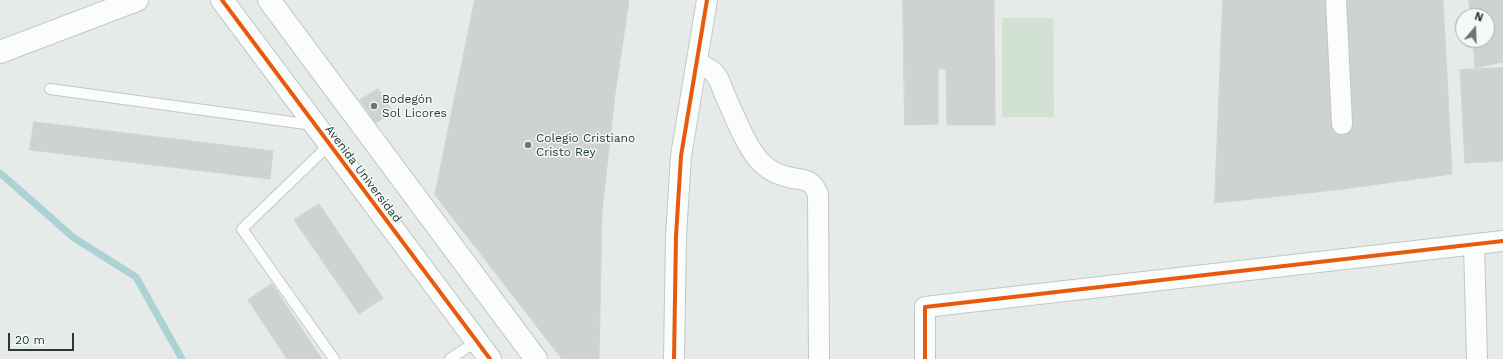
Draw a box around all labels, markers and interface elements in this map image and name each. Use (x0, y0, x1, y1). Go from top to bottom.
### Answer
north arrow (1455, 8, 1495, 48)
text: N (1473, 10, 1485, 25)
place label: Bodegón Sol Licores (382, 92, 447, 120)
marker: Bodegón Sol Licores (369, 101, 379, 111)
street label: Avenida Universidad (322, 123, 404, 225)
place label: Colegio Cristiano Cristo Rey (536, 131, 635, 159)
marker: Colegio Cristiano Cristo Rey (523, 140, 533, 150)
scale bar (10, 325, 76, 351)
text: 20 m (15, 333, 45, 347)

